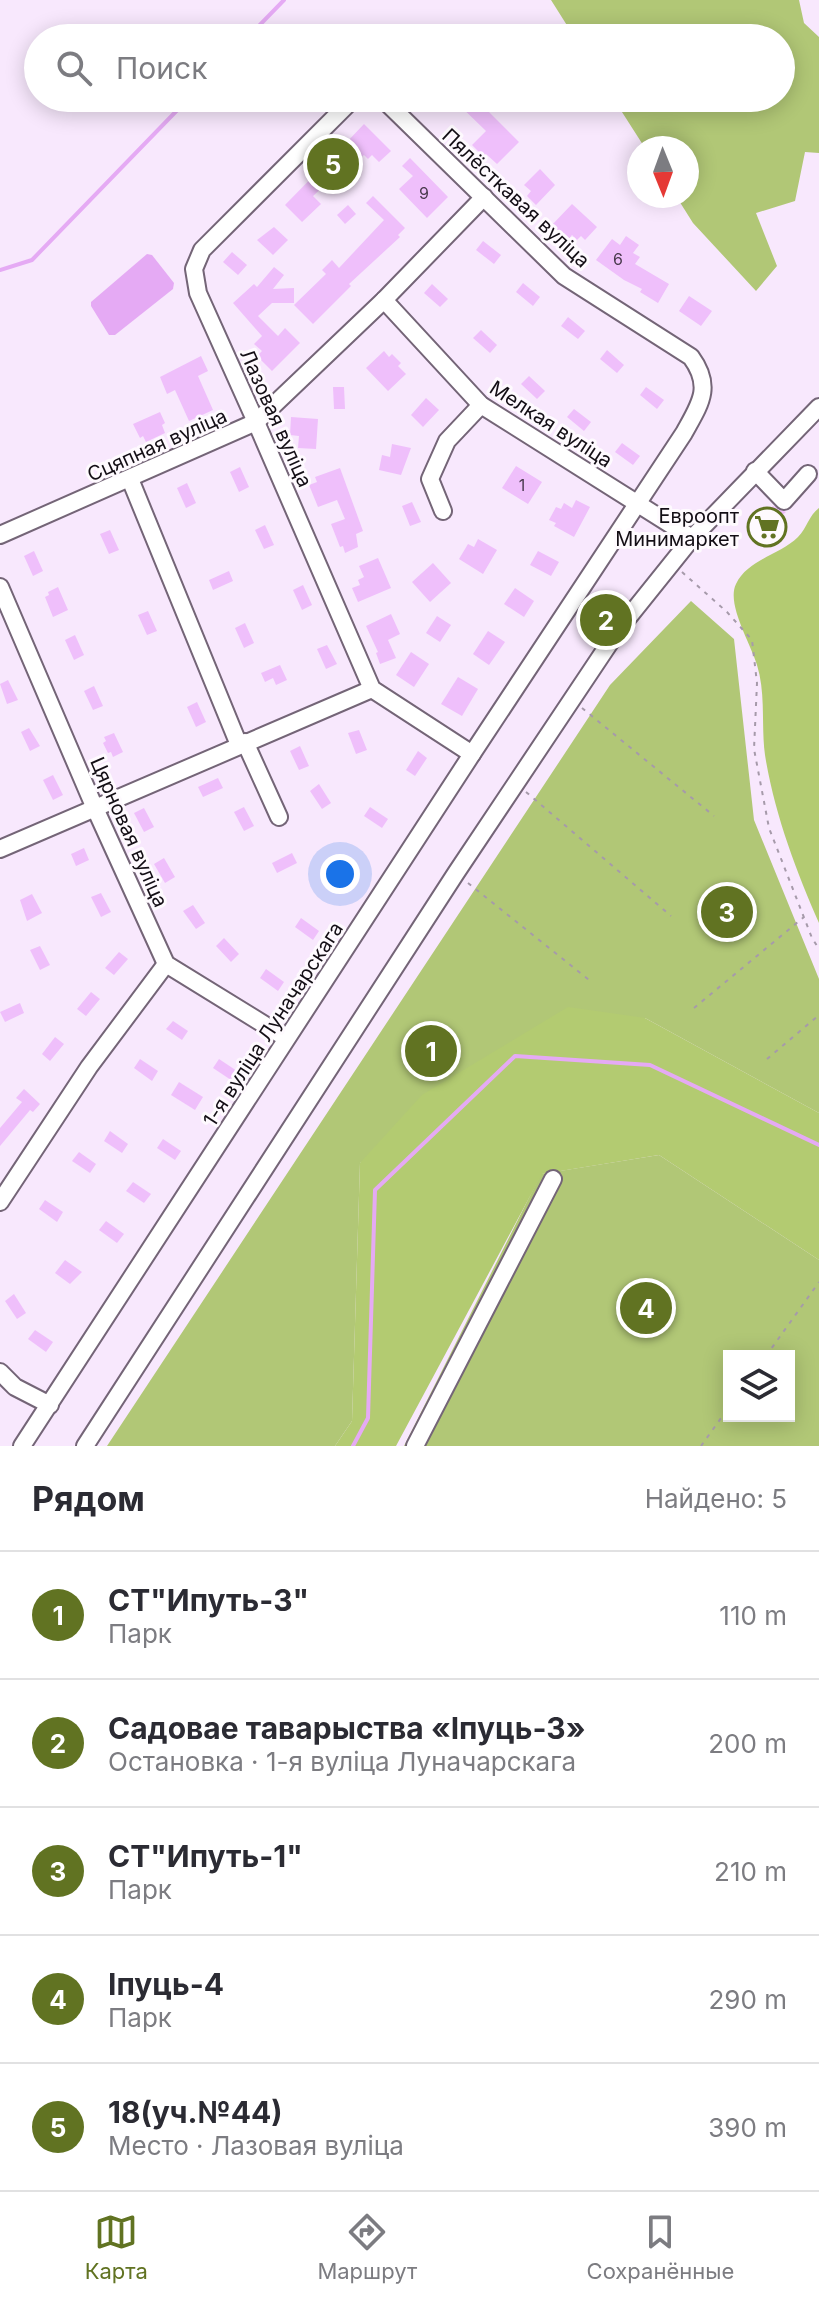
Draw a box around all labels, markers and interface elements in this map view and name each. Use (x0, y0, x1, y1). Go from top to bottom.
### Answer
search box (24, 24, 795, 112)
icon: search (52, 46, 96, 90)
text: Поиск (116, 50, 207, 86)
street label: Пялёсткавая вуліца (437, 124, 595, 272)
pin: 5 (307, 134, 359, 194)
north arrow (627, 136, 699, 208)
house number: 9 (419, 183, 429, 203)
house number: 6 (613, 249, 623, 269)
street label: Лазовая вуліца (235, 345, 317, 491)
street label: Мелкая вуліца (485, 375, 617, 473)
street label: Сцяпная вуліца (83, 403, 231, 487)
house number: 1 (519, 475, 525, 495)
place label: Евроопт Минимаркет (615, 504, 740, 551)
supermarket icon: Евроопт Минимаркет (746, 506, 788, 548)
pin: 2 (580, 590, 632, 650)
street label: Цярновая вуліца (85, 753, 173, 911)
your location (320, 854, 360, 894)
pin: 3 (701, 882, 753, 942)
street label: 1-я вуліца Луначарскага (198, 917, 348, 1131)
pin: 1 (405, 1021, 457, 1081)
pin: 4 (620, 1278, 672, 1338)
map controls (723, 1350, 795, 1422)
button: layers (723, 1350, 795, 1422)
text: Рядом (32, 1478, 145, 1519)
text: Найдено: 5 (645, 1483, 787, 1514)
text: СТ"Ипуть-3" (108, 1582, 309, 1618)
text: 1 (52, 1600, 64, 1631)
text: 110 m (719, 1600, 787, 1631)
text: Парк (108, 1618, 172, 1649)
text: Садовае таварыства «Іпуць-3» (108, 1710, 585, 1746)
text: 2 (50, 1728, 66, 1759)
text: 200 m (708, 1728, 787, 1759)
text: Остановка · 1-я вуліца Луначарскага (108, 1746, 576, 1777)
text: СТ"Ипуть-1" (108, 1838, 303, 1874)
text: 3 (50, 1856, 66, 1887)
text: 210 m (714, 1856, 787, 1887)
text: Парк (108, 1874, 172, 1905)
text: Іпуць-4 (108, 1966, 224, 2002)
text: 4 (49, 1984, 67, 2015)
text: 290 m (709, 1984, 787, 2015)
text: Парк (108, 2002, 172, 2033)
text: 18(уч.№44) (108, 2094, 283, 2130)
text: 5 (50, 2112, 66, 2143)
text: 390 m (708, 2112, 787, 2143)
text: Место · Лазовая вуліца (108, 2130, 404, 2161)
tab: Карта (85, 2210, 148, 2284)
tab: Маршрут (317, 2210, 417, 2284)
tab: Сохранённые (587, 2210, 734, 2284)

